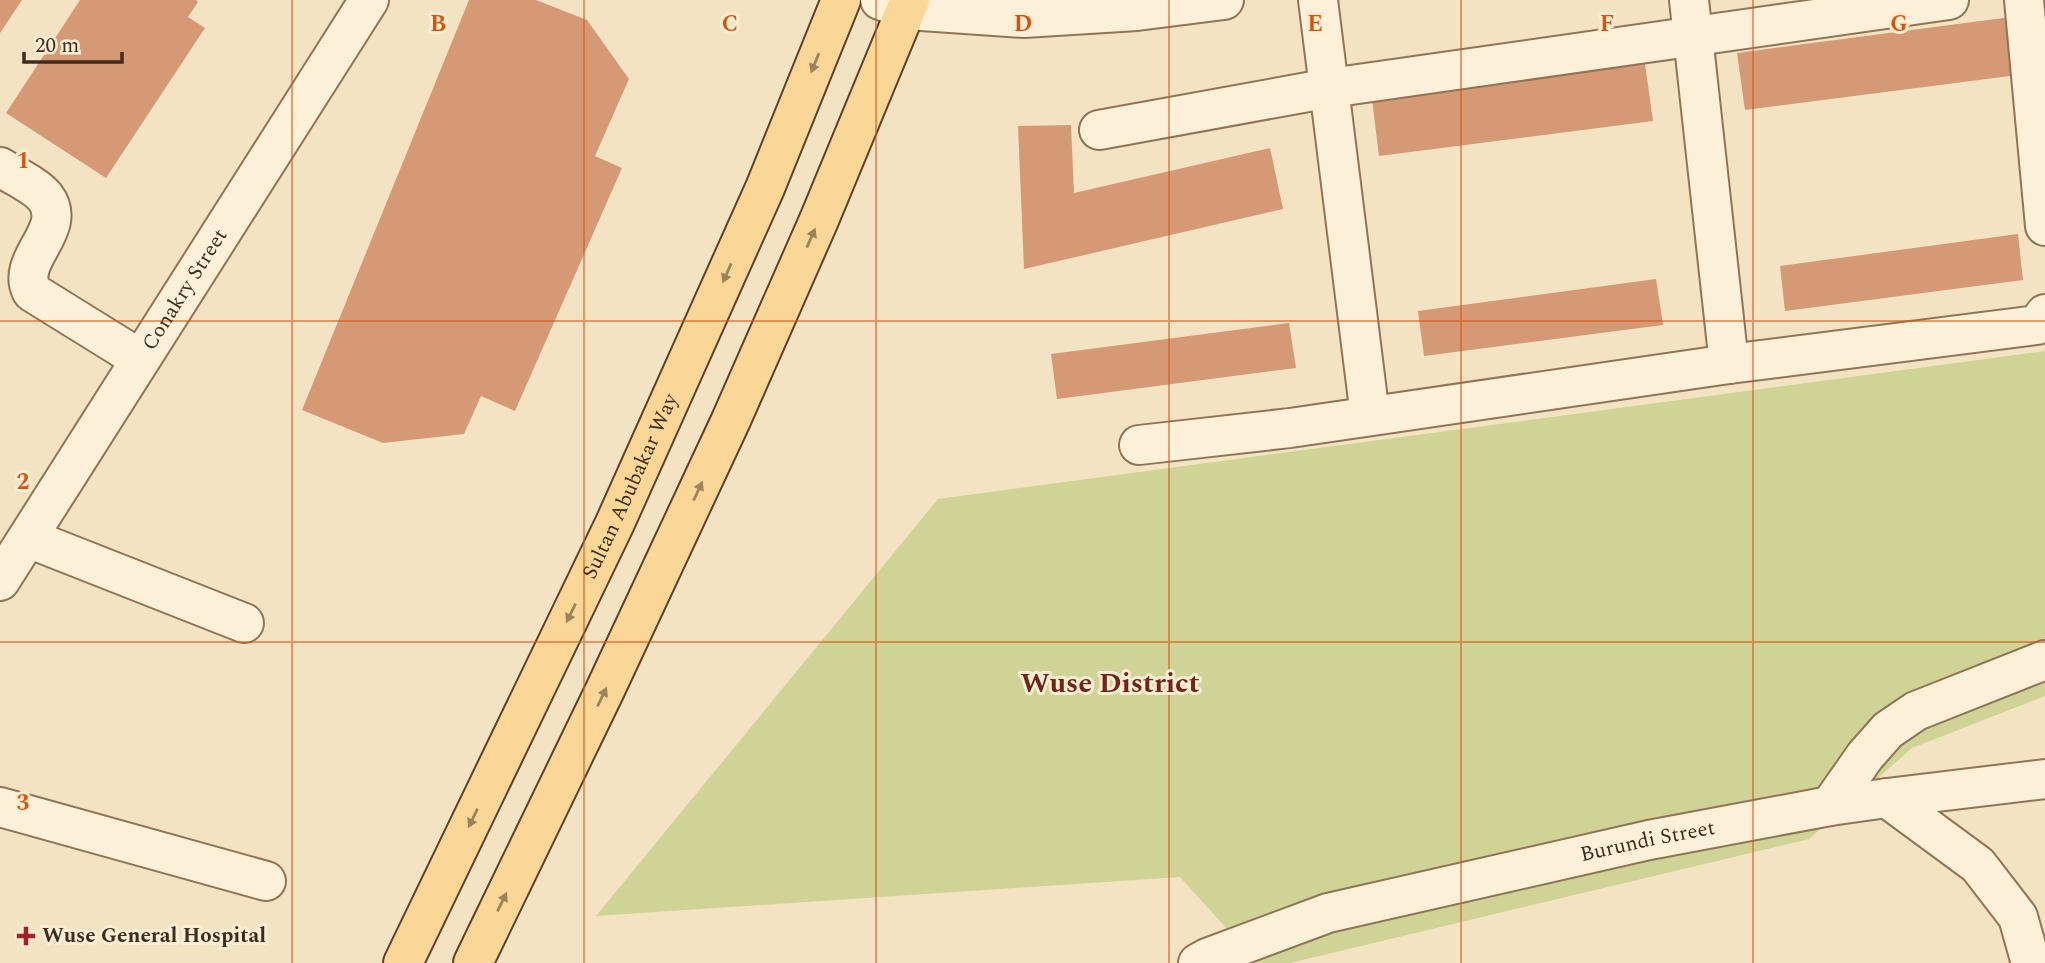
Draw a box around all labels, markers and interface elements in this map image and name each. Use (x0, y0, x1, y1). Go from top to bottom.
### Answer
text: B (430, 7, 446, 42)
text: C (722, 7, 738, 42)
text: D (1014, 7, 1032, 42)
text: E (1307, 7, 1323, 42)
text: F (1600, 7, 1614, 42)
text: G (1890, 7, 1908, 42)
scale bar (24, 21, 122, 65)
text: 20 m (35, 30, 79, 62)
one-way arrow (810, 53, 821, 74)
text: 1 (17, 144, 29, 179)
street label: Conakry Street (134, 222, 236, 357)
one-way arrow (806, 228, 817, 249)
one-way arrow (721, 263, 733, 283)
street label: Sultan Abubakar Way (574, 388, 687, 585)
text: 2 (17, 465, 30, 500)
one-way arrow (692, 481, 704, 501)
one-way arrow (565, 603, 577, 623)
district label: Wuse District (1021, 662, 1200, 705)
one-way arrow (596, 687, 607, 707)
text: 3 (17, 786, 30, 821)
one-way arrow (467, 808, 478, 829)
street label: Burundi Street (1577, 812, 1718, 871)
one-way arrow (497, 892, 508, 912)
place label: Wuse General Hospital (42, 920, 266, 952)
marker: Wuse General Hospital (16, 926, 36, 946)

